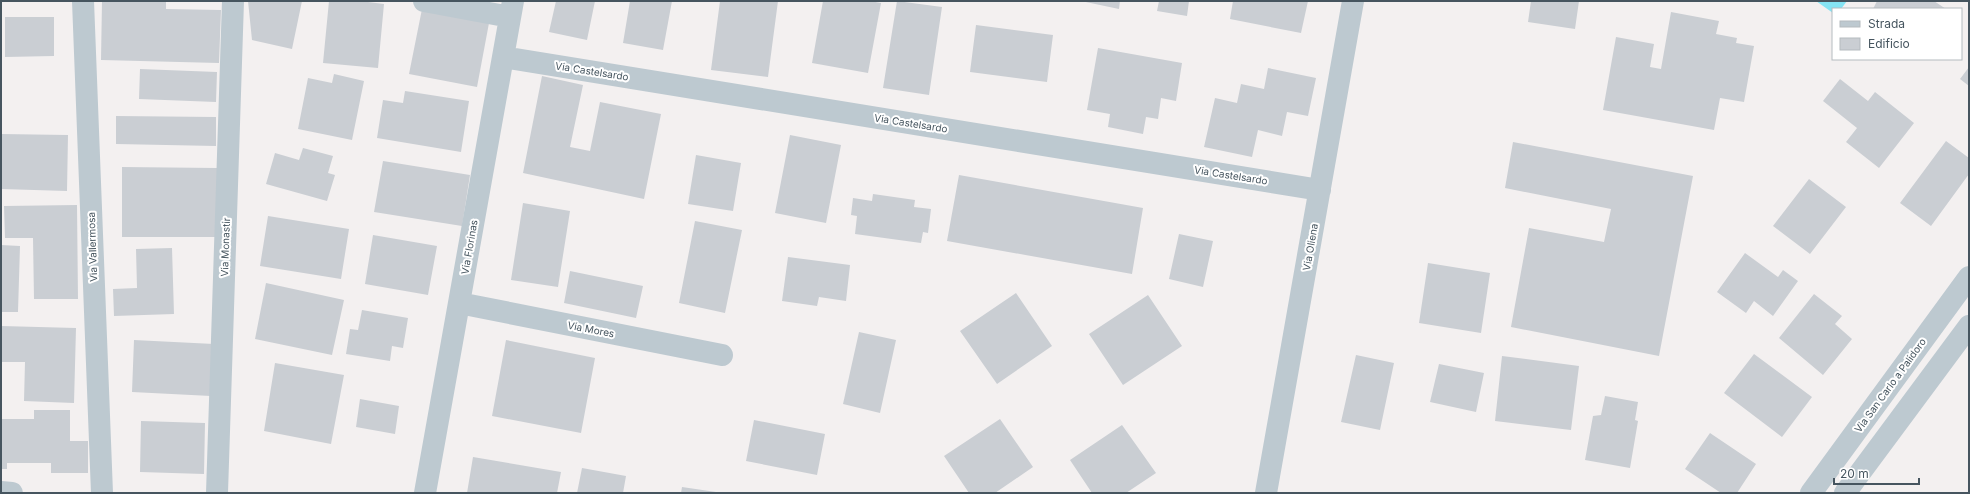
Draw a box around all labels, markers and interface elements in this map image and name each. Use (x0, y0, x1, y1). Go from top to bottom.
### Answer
legend (1832, 8, 1962, 60)
text: Strada (1868, 16, 1905, 31)
text: Edificio (1868, 36, 1910, 51)
street label: Via Castelsardo (555, 59, 629, 83)
street label: Via Castelsardo (874, 111, 948, 135)
street label: Via Castelsardo (1194, 163, 1268, 187)
street label: Via Vallermosa (85, 212, 99, 282)
street label: Via Monastir (218, 217, 232, 277)
street label: Via Florinas (458, 219, 480, 275)
street label: Via Oliena (1300, 223, 1320, 271)
street label: Via Mores (567, 319, 615, 339)
street label: Via San Carlo a Palidoro (1852, 336, 1928, 434)
scale bar (1834, 460, 1919, 486)
text: 20 m (1840, 466, 1869, 481)

